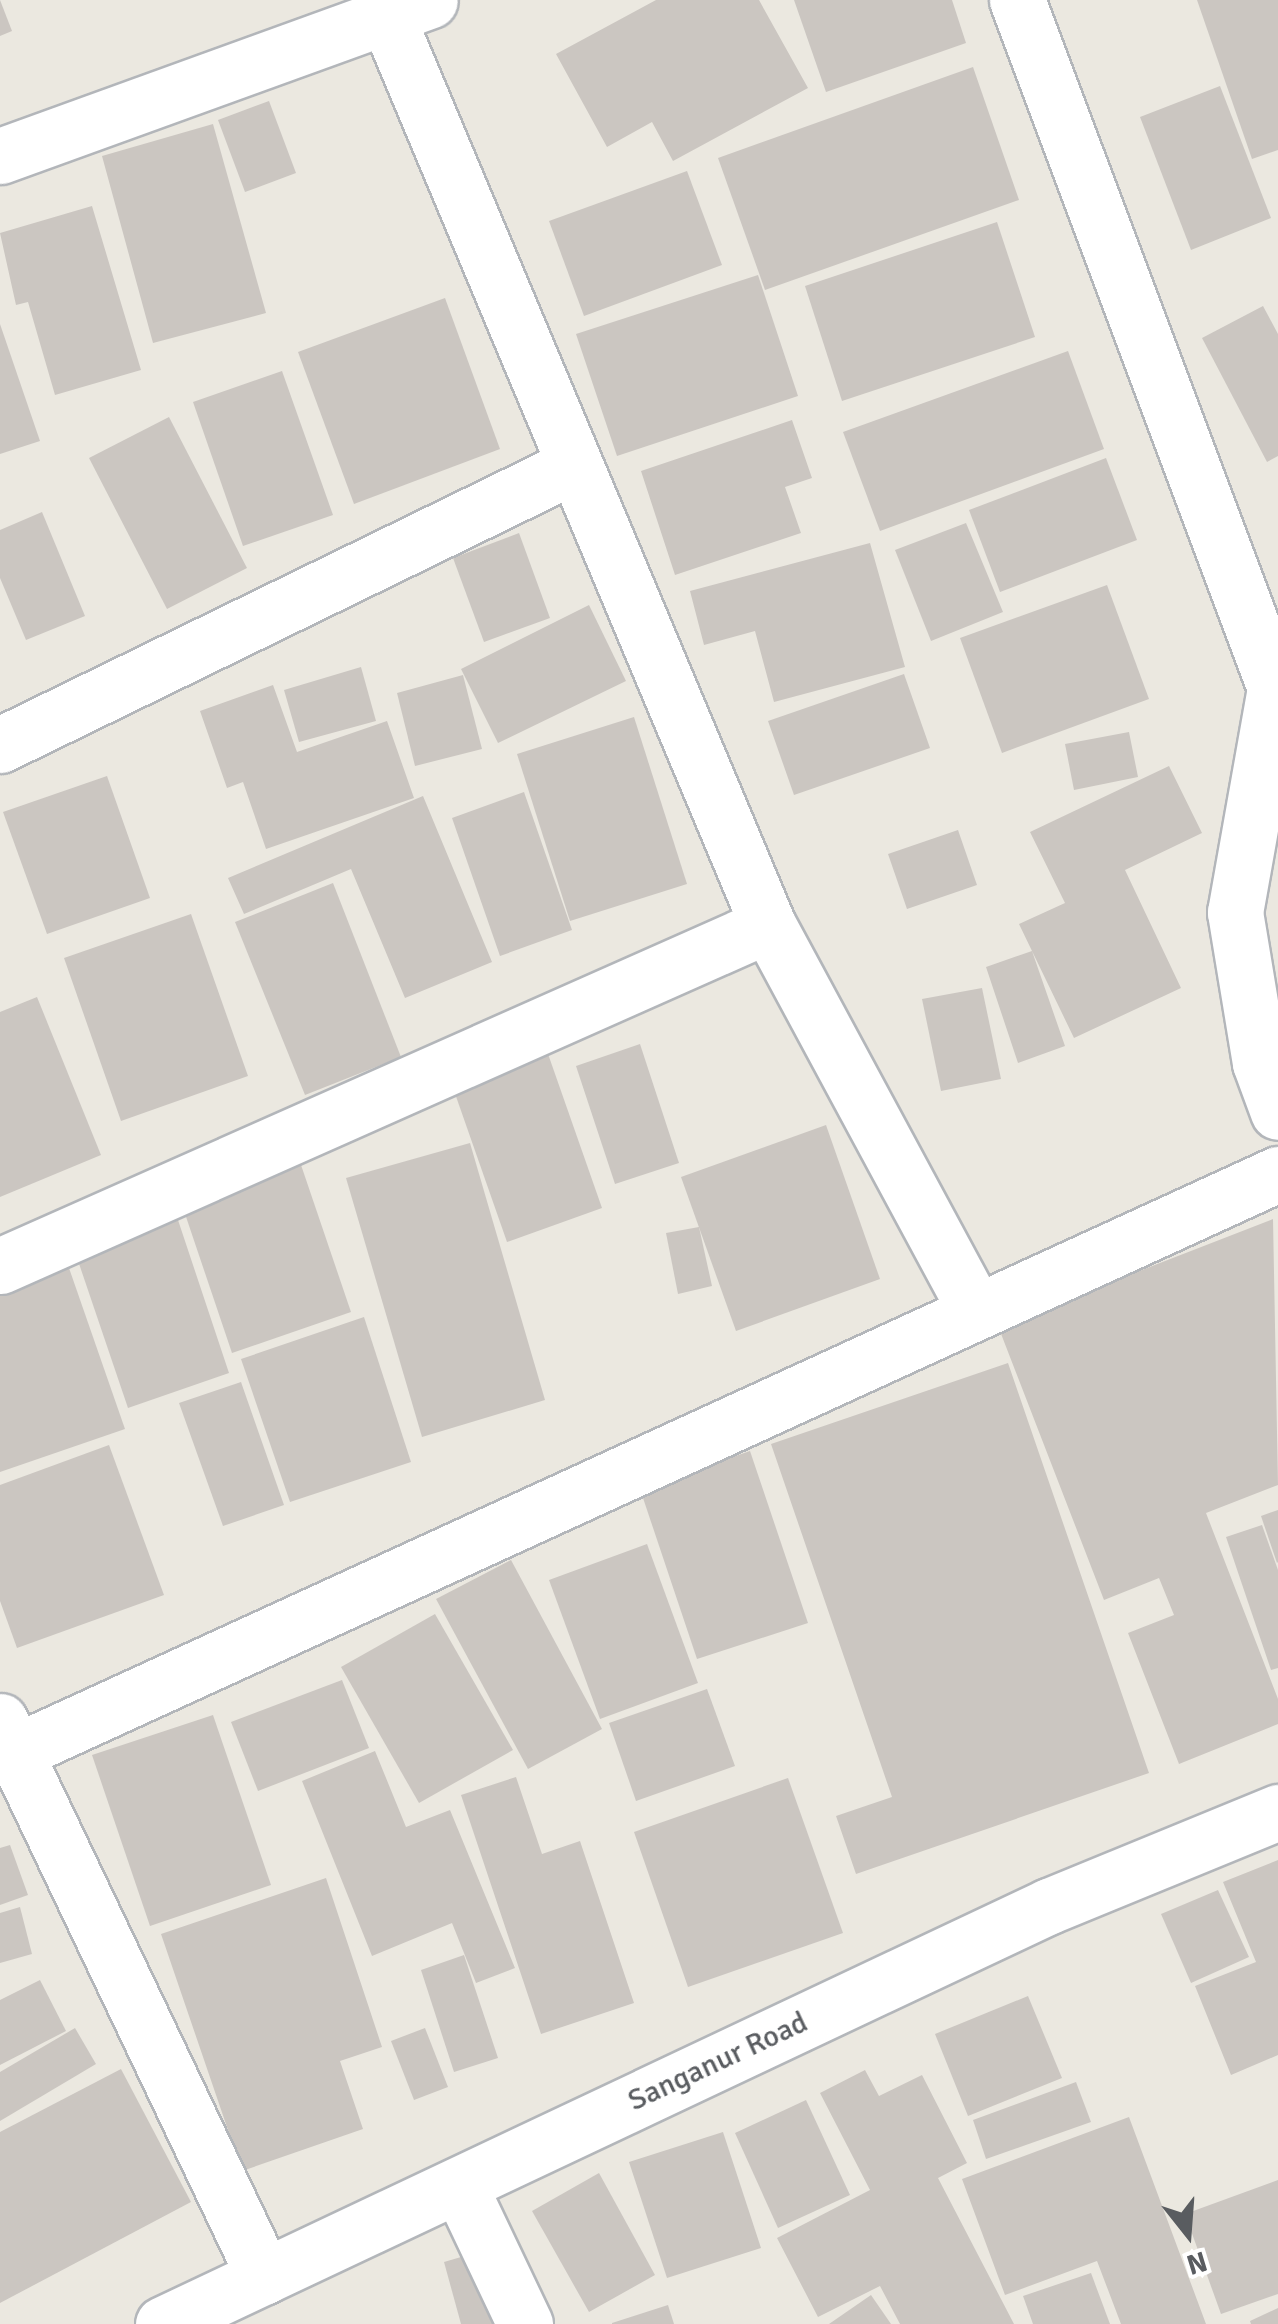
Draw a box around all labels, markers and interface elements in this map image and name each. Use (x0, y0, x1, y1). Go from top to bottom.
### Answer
street label: Sanganur Road (623, 2005, 813, 2119)
north arrow (1138, 2184, 1238, 2284)
text: N (1182, 2244, 1211, 2282)

